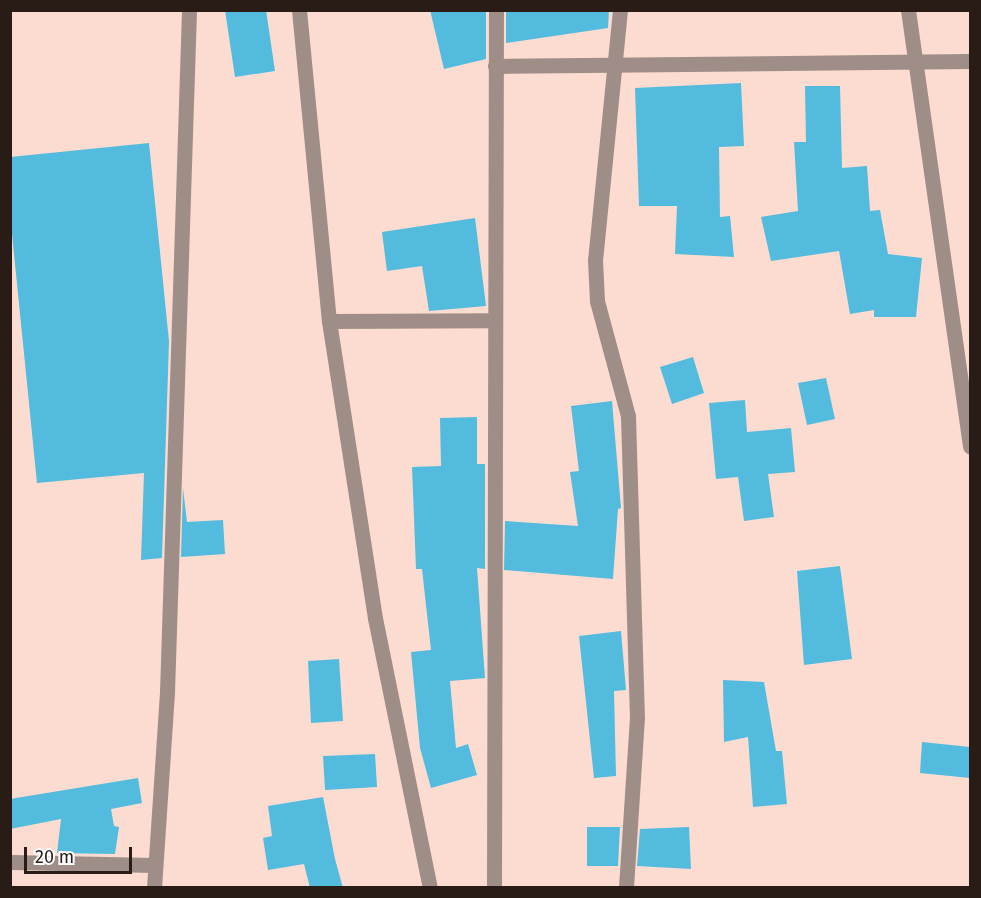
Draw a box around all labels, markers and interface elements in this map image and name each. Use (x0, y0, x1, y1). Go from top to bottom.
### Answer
scale bar (27, 835, 135, 873)
text: 20 m (35, 846, 74, 868)

